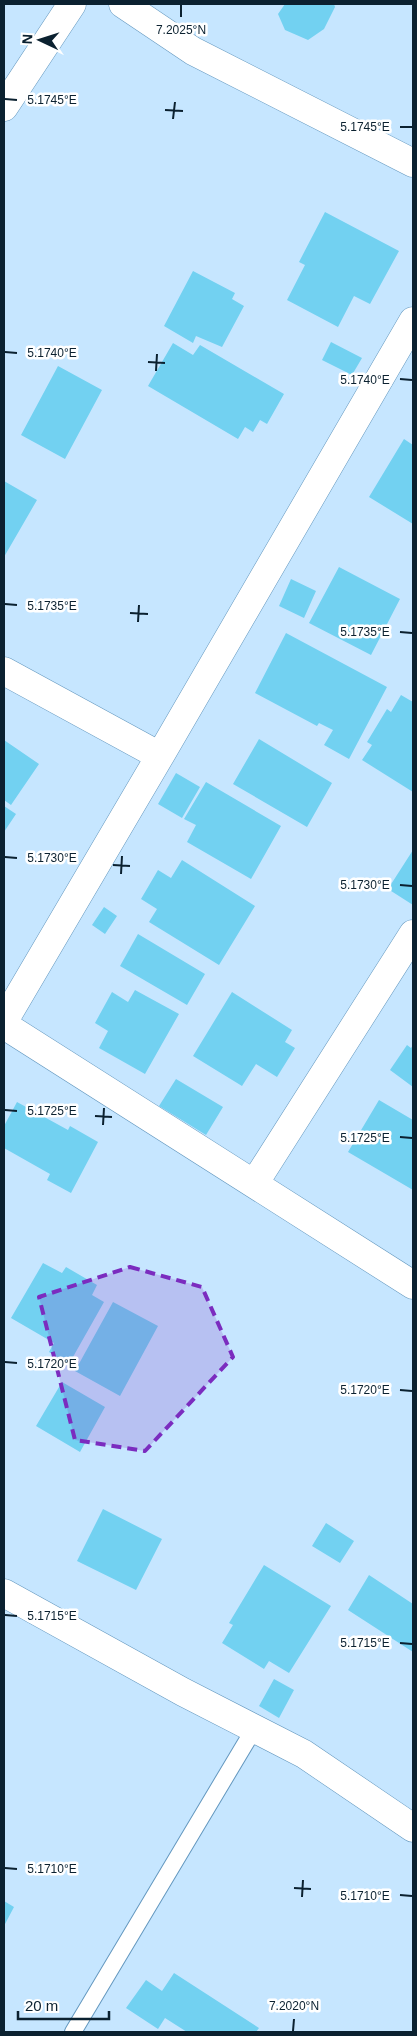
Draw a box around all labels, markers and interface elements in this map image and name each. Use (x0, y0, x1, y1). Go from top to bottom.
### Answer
north arrow (15, 15, 65, 65)
text: 7.2025°N (156, 23, 206, 37)
text: N (19, 33, 35, 45)
text: 5.1745°E (27, 93, 77, 107)
text: 5.1745°E (340, 120, 390, 134)
text: 5.1740°E (27, 346, 77, 360)
text: 5.1740°E (340, 373, 390, 387)
text: 5.1735°E (27, 599, 77, 613)
text: 5.1735°E (340, 625, 390, 639)
text: 5.1730°E (27, 851, 77, 865)
text: 5.1730°E (340, 878, 390, 892)
text: 5.1725°E (27, 1104, 77, 1118)
text: 5.1725°E (340, 1131, 390, 1145)
text: 5.1720°E (27, 1357, 77, 1371)
text: 5.1720°E (340, 1383, 390, 1397)
text: 5.1715°E (27, 1609, 77, 1623)
text: 5.1715°E (340, 1636, 390, 1650)
text: 5.1710°E (27, 1862, 77, 1876)
text: 5.1710°E (340, 1889, 390, 1903)
scale bar (18, 1988, 109, 2020)
text: 20 m (25, 1997, 58, 2014)
text: 7.2020°N (269, 1999, 319, 2013)

